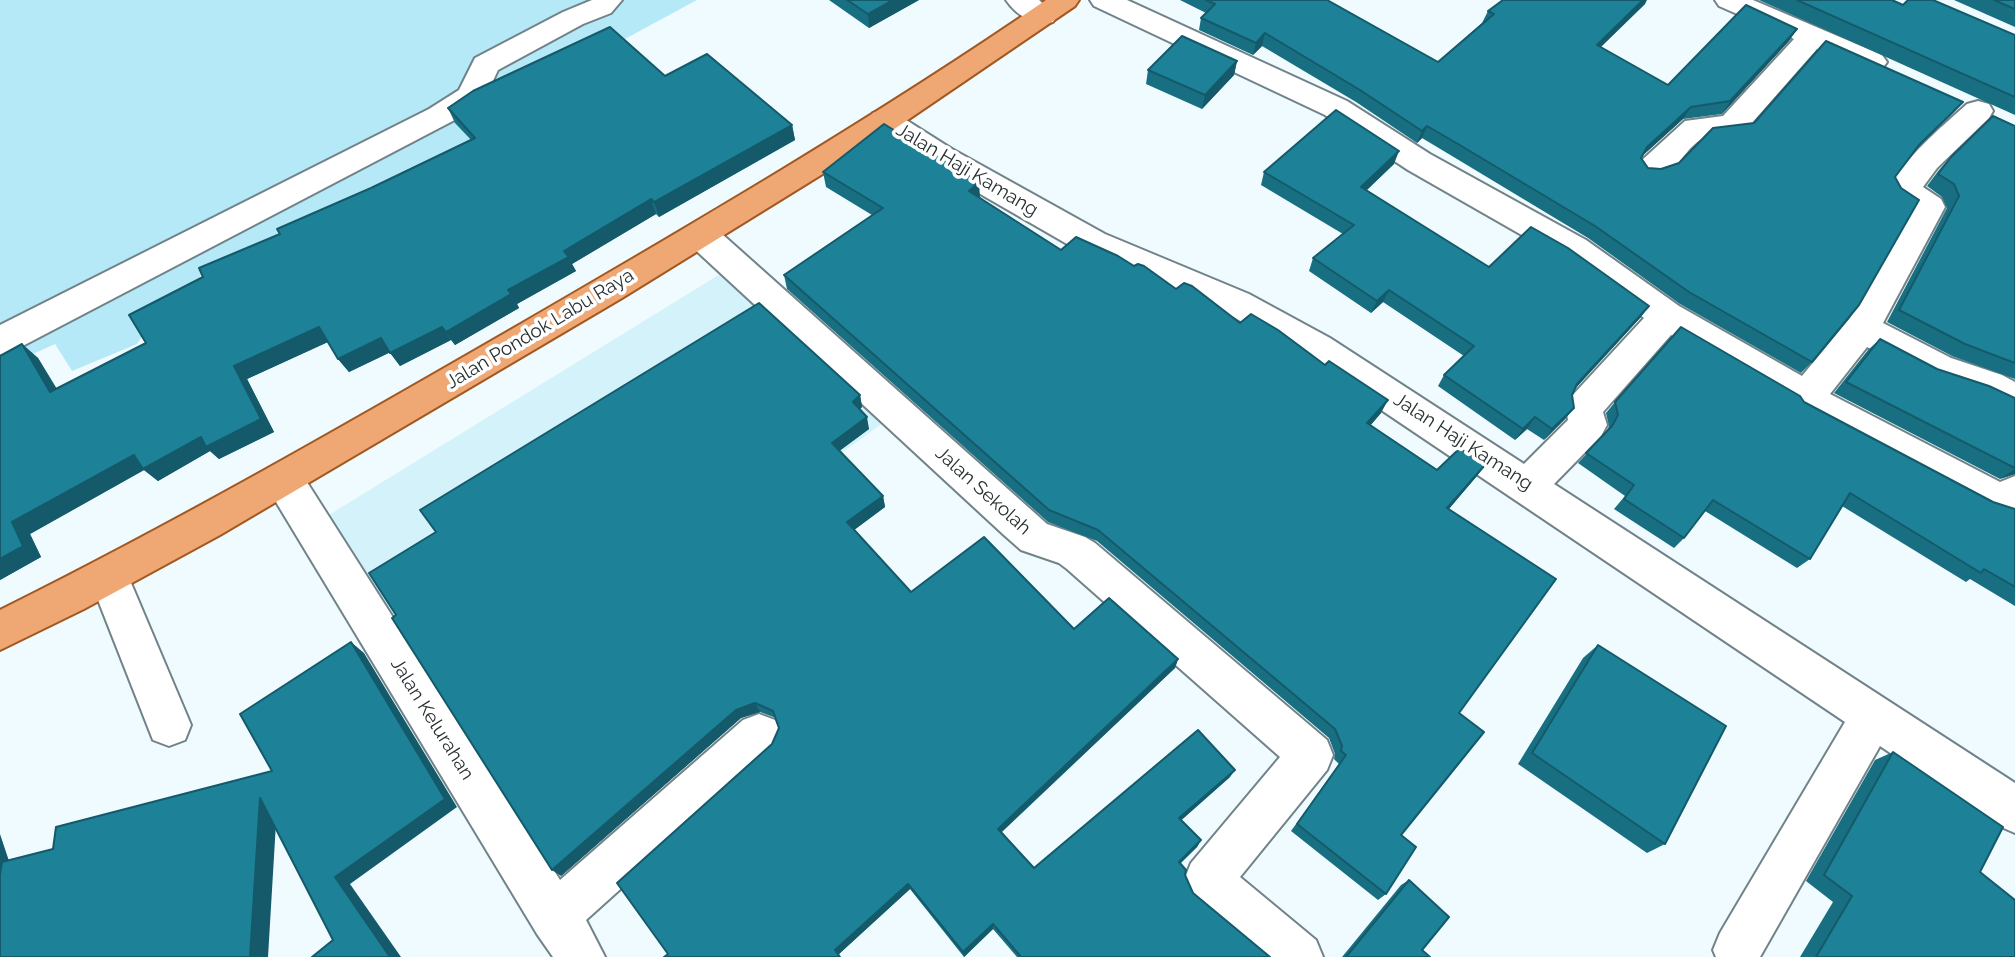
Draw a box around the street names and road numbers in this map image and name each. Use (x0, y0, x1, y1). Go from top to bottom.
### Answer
street label: Jalan Haji Kamang (892, 119, 1042, 221)
street label: Jalan Pondok Labu Raya (442, 264, 638, 394)
street label: Jalan Haji Kamang (1389, 388, 1537, 496)
street label: Jalan Sekolah (930, 442, 1036, 540)
street label: Jalan Kelurahan (385, 654, 479, 784)

